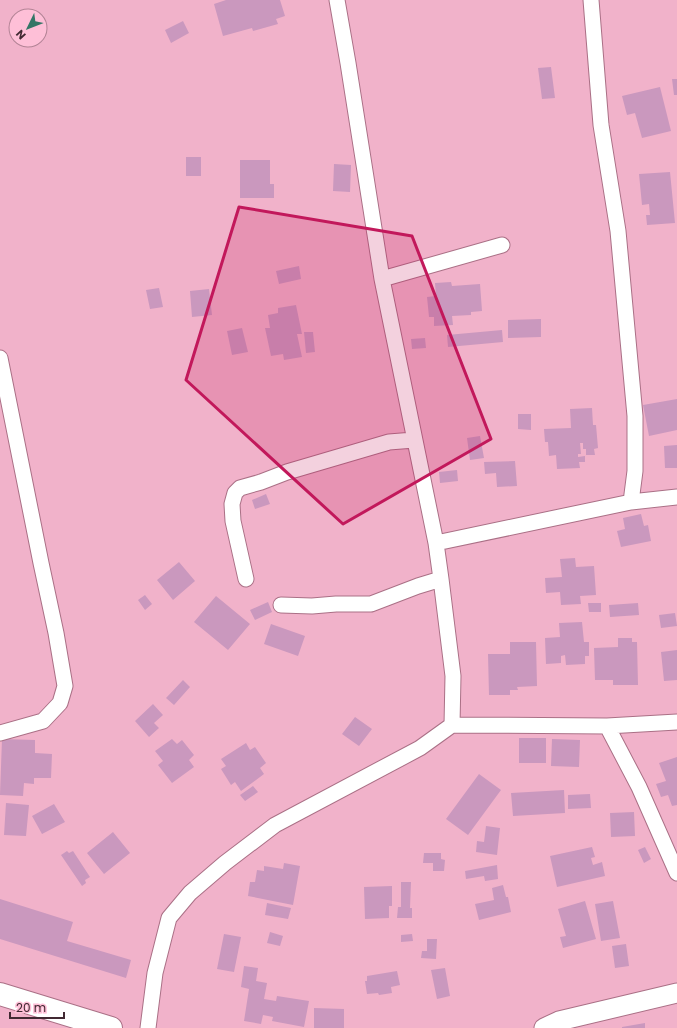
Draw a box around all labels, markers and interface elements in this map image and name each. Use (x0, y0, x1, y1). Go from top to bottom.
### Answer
north arrow (8, 8, 48, 48)
text: N (12, 26, 29, 43)
scale bar (10, 994, 64, 1020)
text: 20 m (16, 999, 46, 1016)

